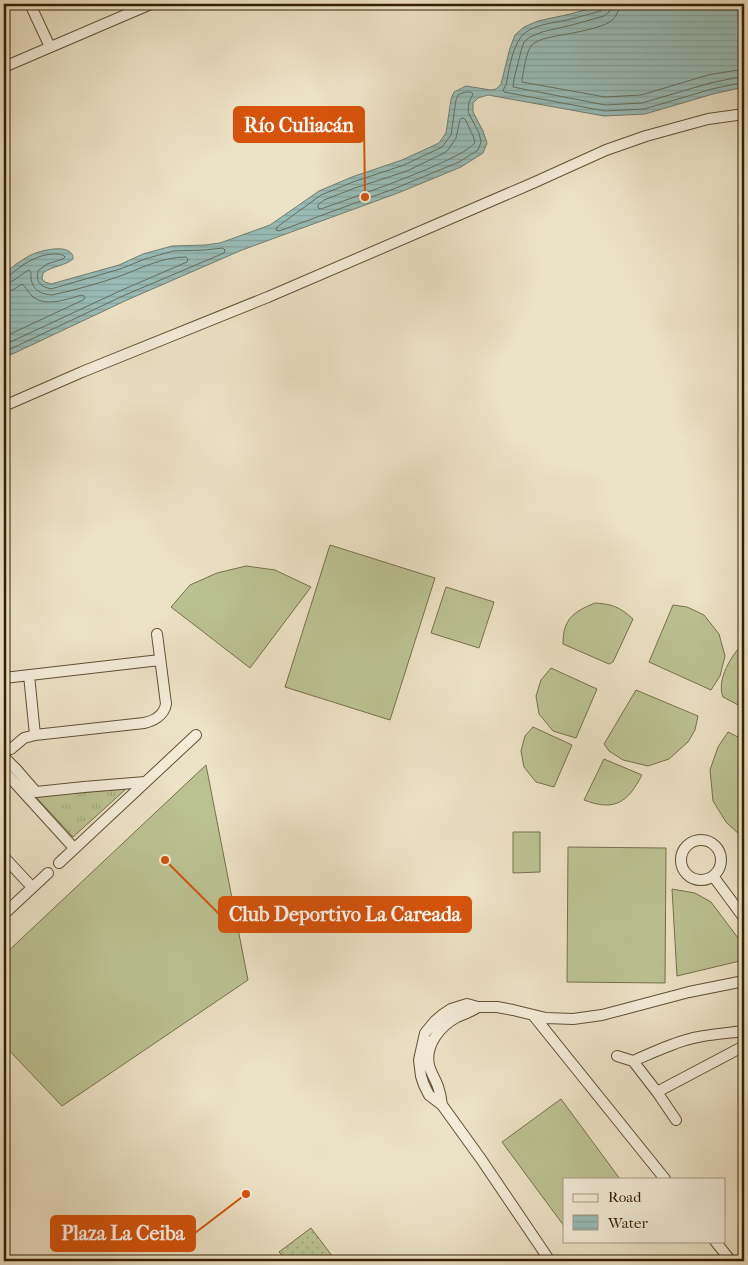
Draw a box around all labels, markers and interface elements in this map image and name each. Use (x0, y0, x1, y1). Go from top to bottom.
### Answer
callout: Río Culiacán (234, 107, 364, 142)
text: Río Culiacán (244, 114, 354, 137)
callout: Club Deportivo La Careada (219, 897, 471, 932)
text: Club Deportivo La Careada (229, 903, 462, 926)
legend (563, 1178, 726, 1242)
text: Road (608, 1188, 642, 1206)
text: Water (607, 1214, 648, 1232)
callout: Plaza La Ceiba (51, 1216, 195, 1251)
text: Plaza La Ceiba (61, 1222, 186, 1245)

